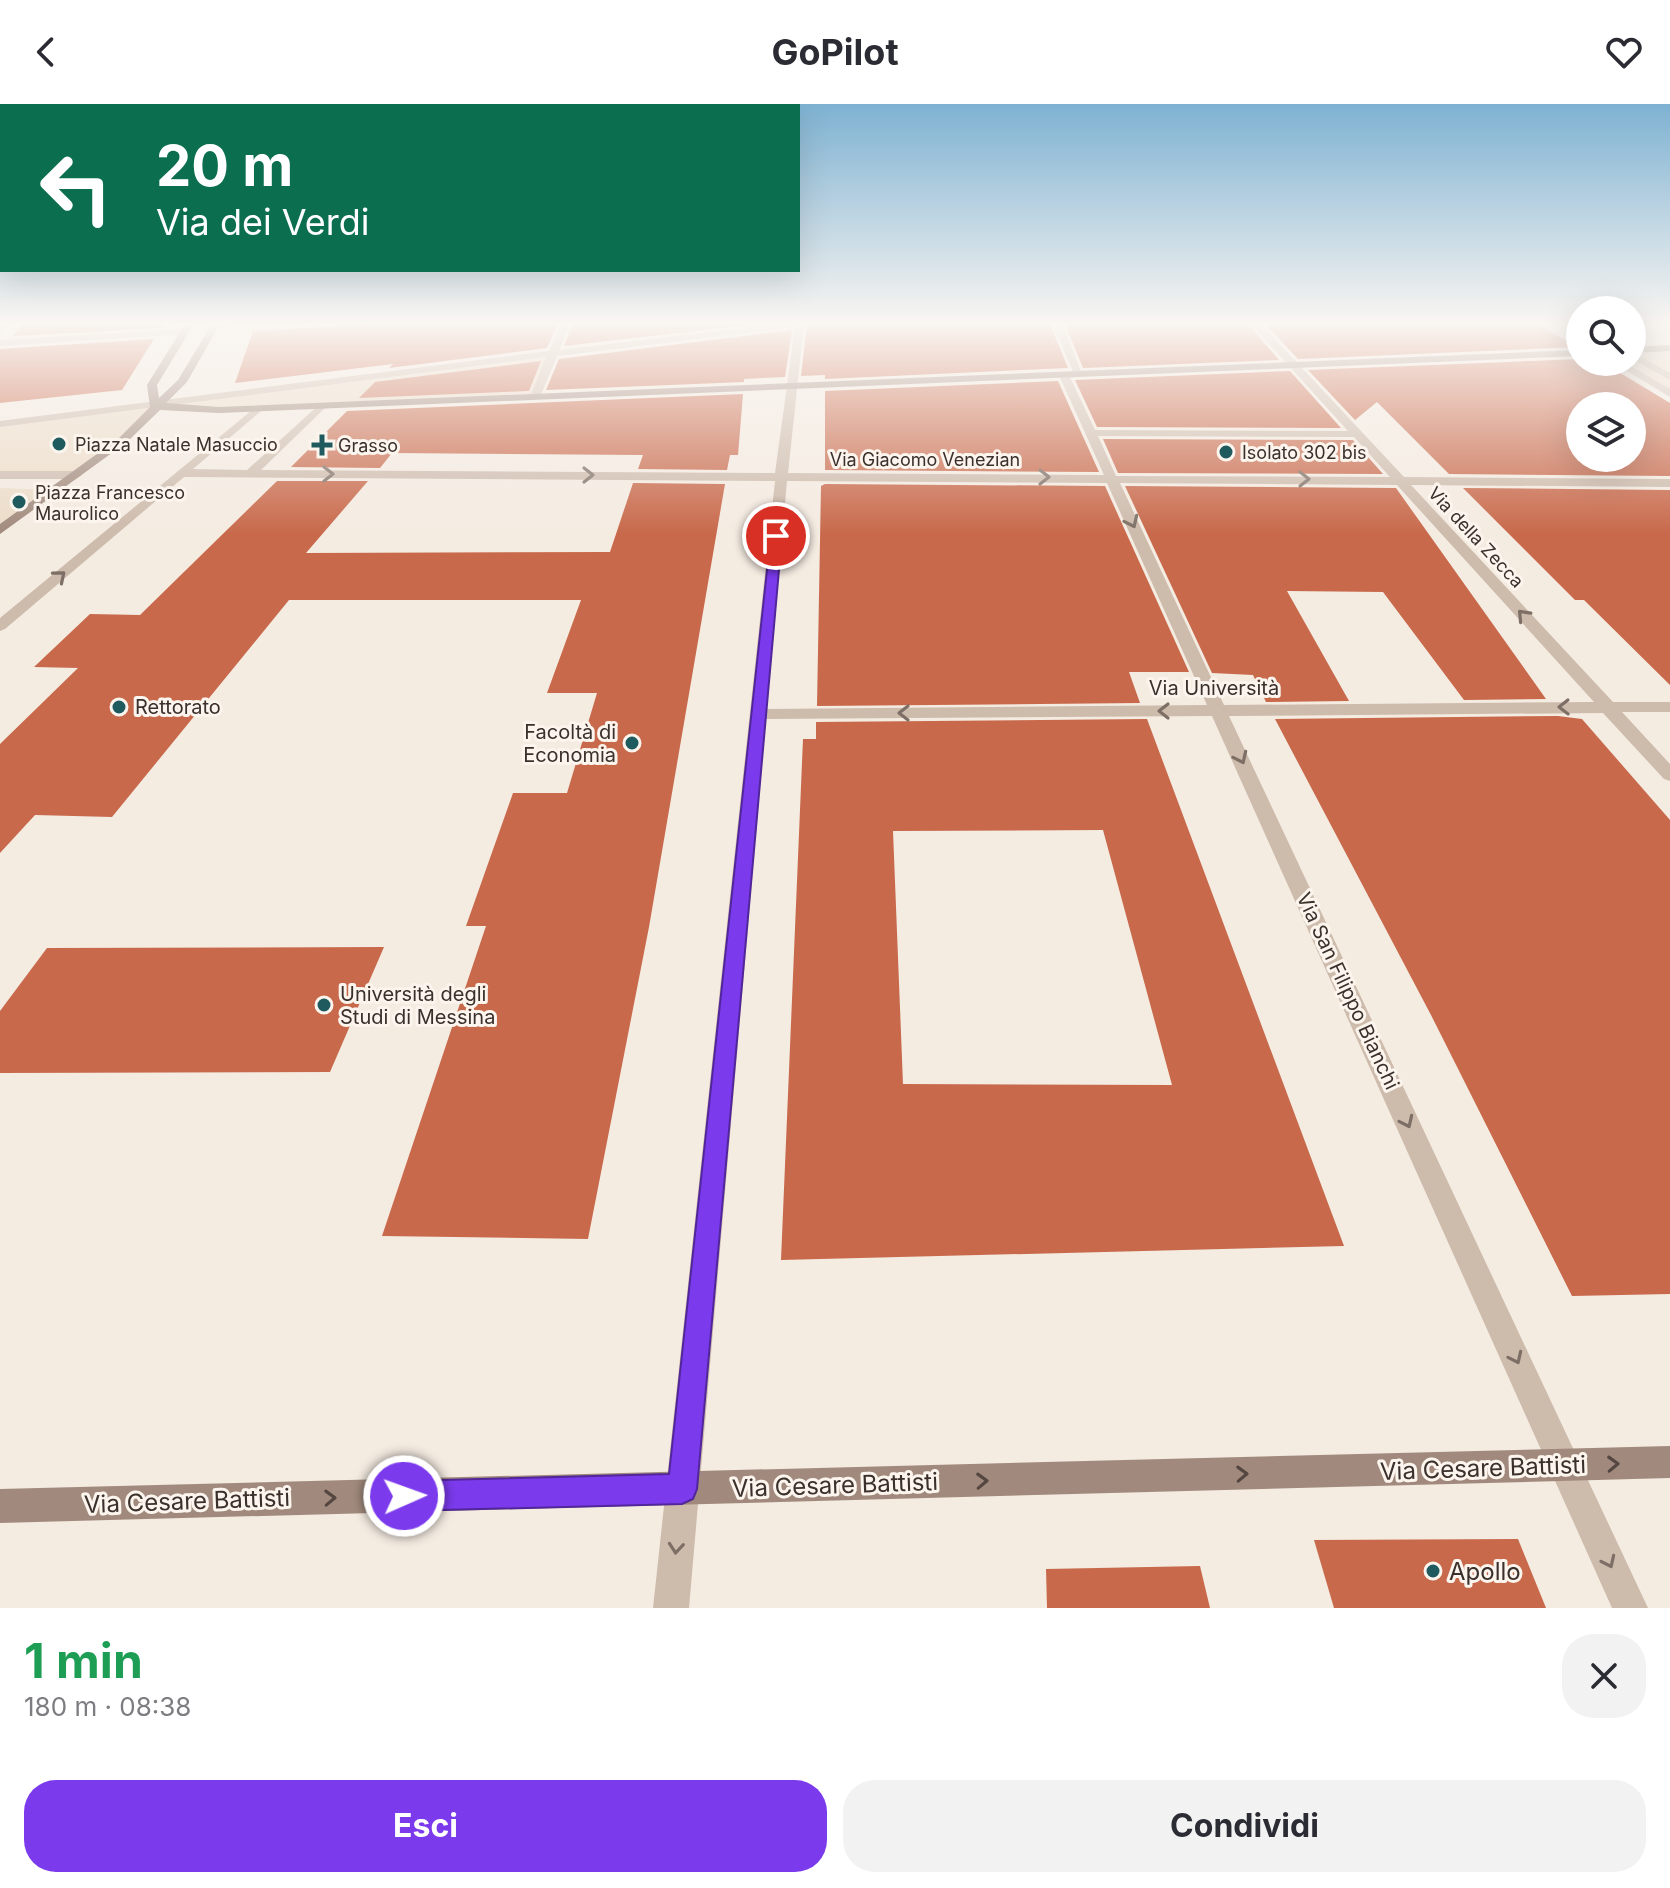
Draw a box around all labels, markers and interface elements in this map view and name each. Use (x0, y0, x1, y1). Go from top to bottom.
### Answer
icon: back (24, 30, 68, 74)
text: GoPilot (771, 30, 899, 74)
icon: heart (1602, 30, 1646, 74)
text: 20 m (156, 132, 293, 200)
icon: left (24, 136, 128, 240)
text: Via dei Verdi (156, 200, 370, 244)
map controls (1566, 296, 1646, 472)
button: search (1566, 296, 1646, 376)
button: layers (1566, 392, 1646, 472)
place label: Piazza Natale Masuccio (75, 434, 278, 455)
marker: Piazza Natale Masuccio (50, 435, 68, 453)
place label: Grasso (338, 435, 398, 456)
marker: Grasso (313, 436, 331, 454)
place label: Isolato 302 bis (1242, 442, 1367, 463)
marker: Isolato 302 bis (1217, 443, 1235, 461)
street label: Via Giacomo Venezian (830, 449, 1020, 470)
one-way arrow (322, 465, 335, 483)
one-way arrow (582, 466, 595, 484)
one-way arrow (1038, 468, 1051, 486)
one-way arrow (1298, 470, 1311, 488)
place label: Piazza Francesco Maurolico (35, 482, 185, 524)
street label: Via della Zecca (1424, 482, 1528, 592)
marker: Piazza Francesco Maurolico (10, 493, 28, 511)
pin (742, 502, 810, 570)
one-way arrow (1122, 513, 1138, 528)
icon: arrive (754, 514, 798, 558)
one-way arrow (50, 571, 65, 585)
one-way arrow (1518, 609, 1532, 624)
street label: Via Università (1149, 676, 1279, 700)
place label: Rettorato (135, 695, 221, 719)
marker: Rettorato (110, 698, 128, 716)
one-way arrow (1557, 698, 1570, 716)
one-way arrow (1157, 702, 1170, 720)
one-way arrow (897, 704, 910, 722)
place label: Facoltà di Economia (523, 720, 616, 767)
marker: Facoltà di Economia (623, 734, 641, 752)
one-way arrow (1231, 750, 1247, 764)
street label: Via San Filippo Bianchi (1292, 889, 1404, 1093)
place label: Università degli Studi di Messina (340, 982, 495, 1029)
marker: Università degli Studi di Messina (315, 996, 333, 1014)
one-way arrow (1398, 1113, 1414, 1128)
one-way arrow (1506, 1350, 1522, 1364)
street label: Via Cesare Battisti (1380, 1450, 1586, 1486)
position arrow (362, 1454, 446, 1538)
one-way arrow (1607, 1455, 1620, 1472)
one-way arrow (1236, 1465, 1249, 1483)
street label: Via Cesare Battisti (732, 1467, 938, 1503)
one-way arrow (976, 1472, 989, 1490)
street label: Via Cesare Battisti (84, 1483, 290, 1519)
one-way arrow (324, 1489, 337, 1506)
one-way arrow (668, 1542, 685, 1555)
one-way arrow (1599, 1554, 1615, 1568)
place label: Apollo (1449, 1557, 1521, 1586)
marker: Apollo (1424, 1562, 1442, 1580)
text: 1 min (24, 1631, 143, 1690)
button: close (1562, 1634, 1646, 1718)
text: 180 m · 08:38 (24, 1691, 191, 1722)
button: Esci (24, 1780, 827, 1872)
button: Condividi (843, 1780, 1646, 1872)

